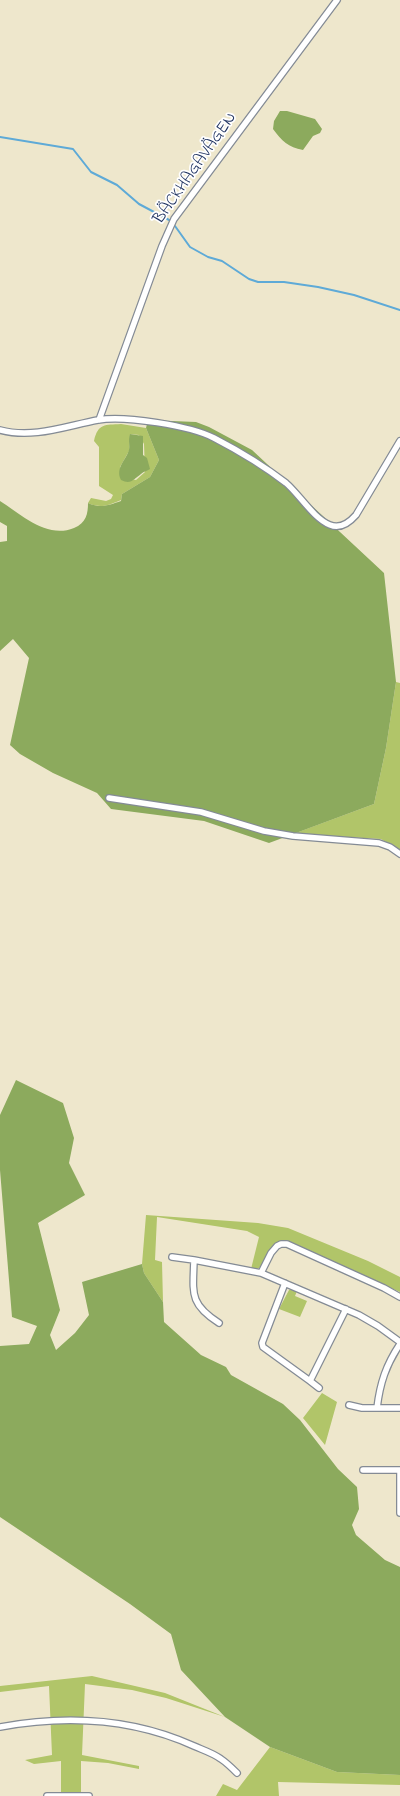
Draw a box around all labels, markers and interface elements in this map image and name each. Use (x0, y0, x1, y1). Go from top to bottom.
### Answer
street label: BÄCKHAGAVÄGEN (150, 109, 242, 229)

